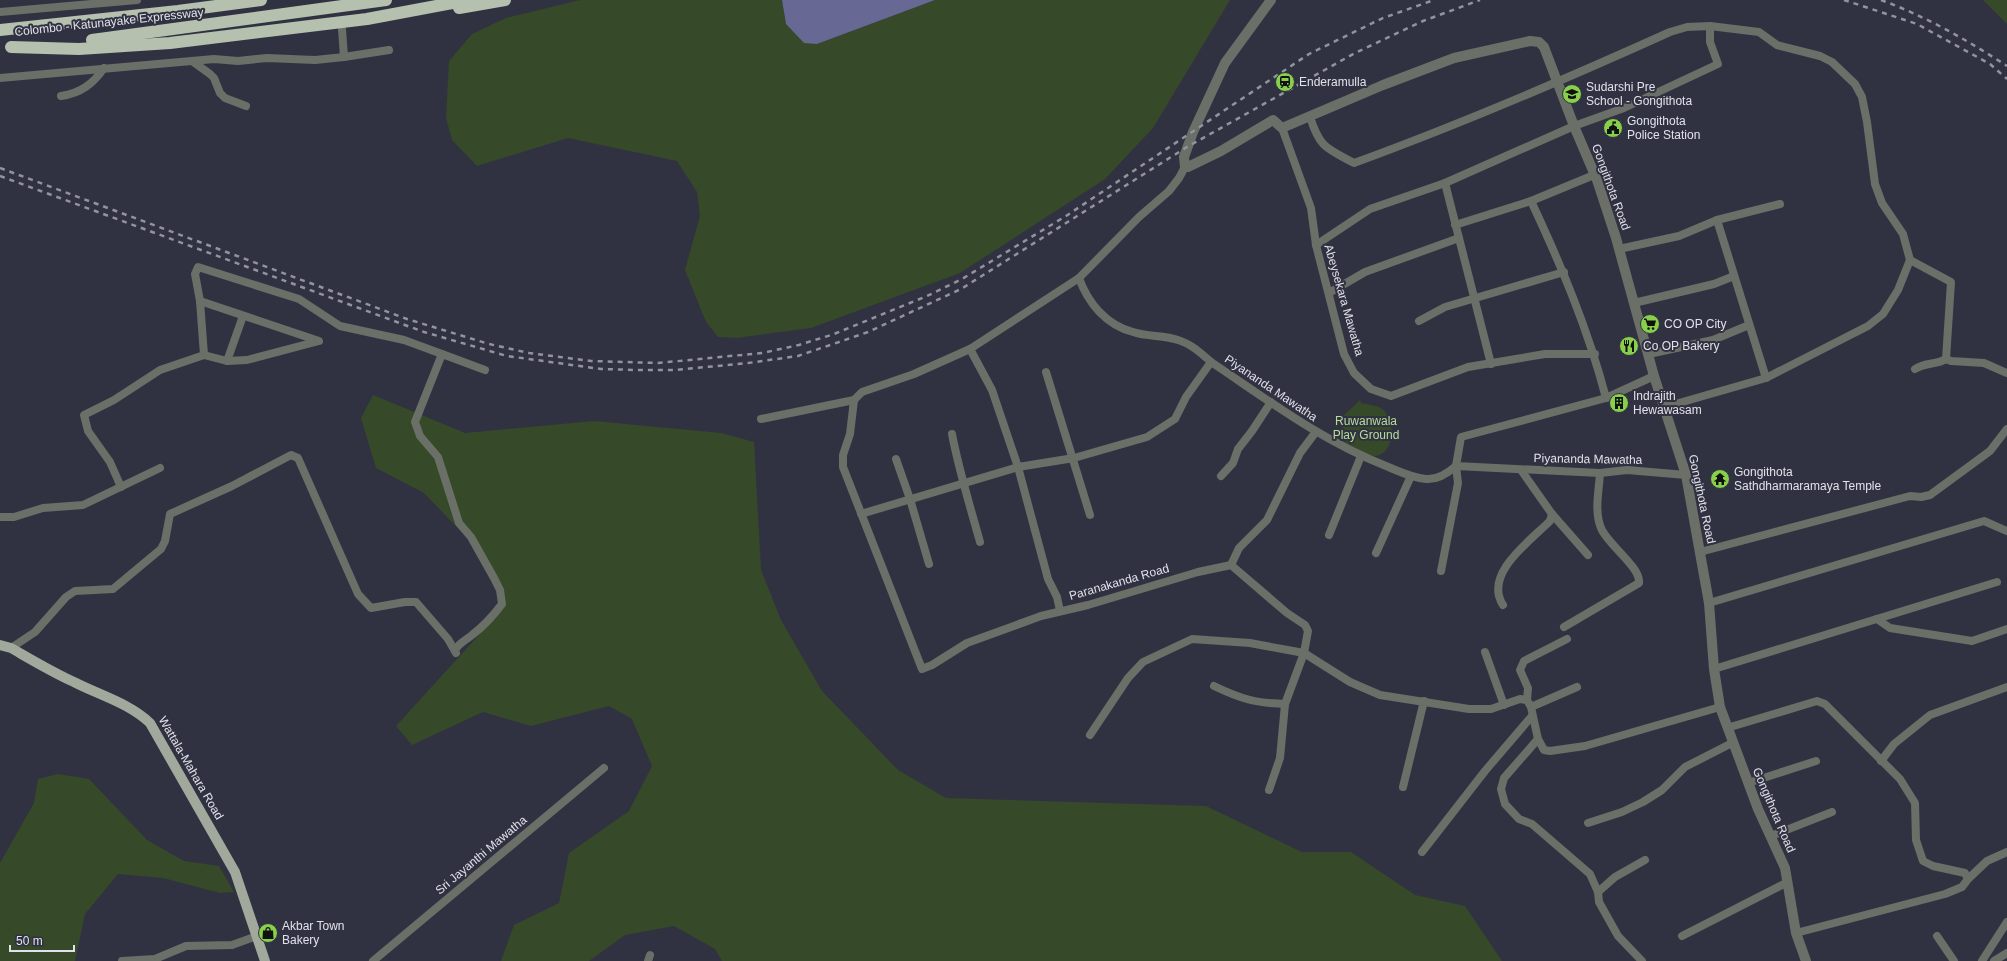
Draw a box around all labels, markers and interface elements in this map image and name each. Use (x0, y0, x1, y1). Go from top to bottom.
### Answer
street label: Colombo - Katunayake Expressway (14, 5, 204, 39)
station icon: Enderamulla (1274, 71, 1296, 93)
place label: Enderamulla (1299, 75, 1367, 89)
place label: Sudarshi Pre School - Gongithota (1586, 80, 1692, 108)
school or university icon: Sudarshi Pre School - Gongithota (1561, 83, 1583, 105)
place label: Gongithota Police Station (1627, 114, 1700, 142)
public building icon: Gongithota Police Station (1602, 117, 1624, 139)
street label: Gongithota Road (1589, 142, 1633, 232)
street label: Abeysekara Mawatha (1321, 243, 1367, 358)
supermarket icon: CO OP City (1639, 313, 1661, 335)
place label: CO OP City (1664, 317, 1726, 331)
restaurant icon: Co OP Bakery (1618, 335, 1640, 357)
place label: Co OP Bakery (1643, 339, 1719, 353)
street label: Piyananda Mawatha (1222, 352, 1320, 424)
place label: Indrajith Hewawasam (1633, 389, 1702, 417)
building icon: Indrajith Hewawasam (1608, 392, 1630, 414)
park label: Ruwanwala Play Ground (1333, 414, 1399, 442)
street label: Piyananda Mawatha (1534, 451, 1643, 467)
street label: Gongithota Road (1686, 453, 1718, 545)
place label: Gongithota Sathdharmaramaya Temple (1734, 465, 1882, 493)
temple icon: Gongithota Sathdharmaramaya Temple (1709, 468, 1731, 490)
street label: Paranakanda Road (1067, 561, 1171, 603)
street label: Wattala-Mahara Road (156, 714, 226, 822)
street label: Gongithota Road (1750, 766, 1798, 854)
street label: Sri Jayanthi Mawatha (433, 813, 530, 897)
place label: Akbar Town Bakery (282, 919, 344, 947)
shop icon: Akbar Town Bakery (257, 922, 279, 944)
scale bar (10, 927, 74, 953)
text: 50 m (16, 934, 43, 948)

